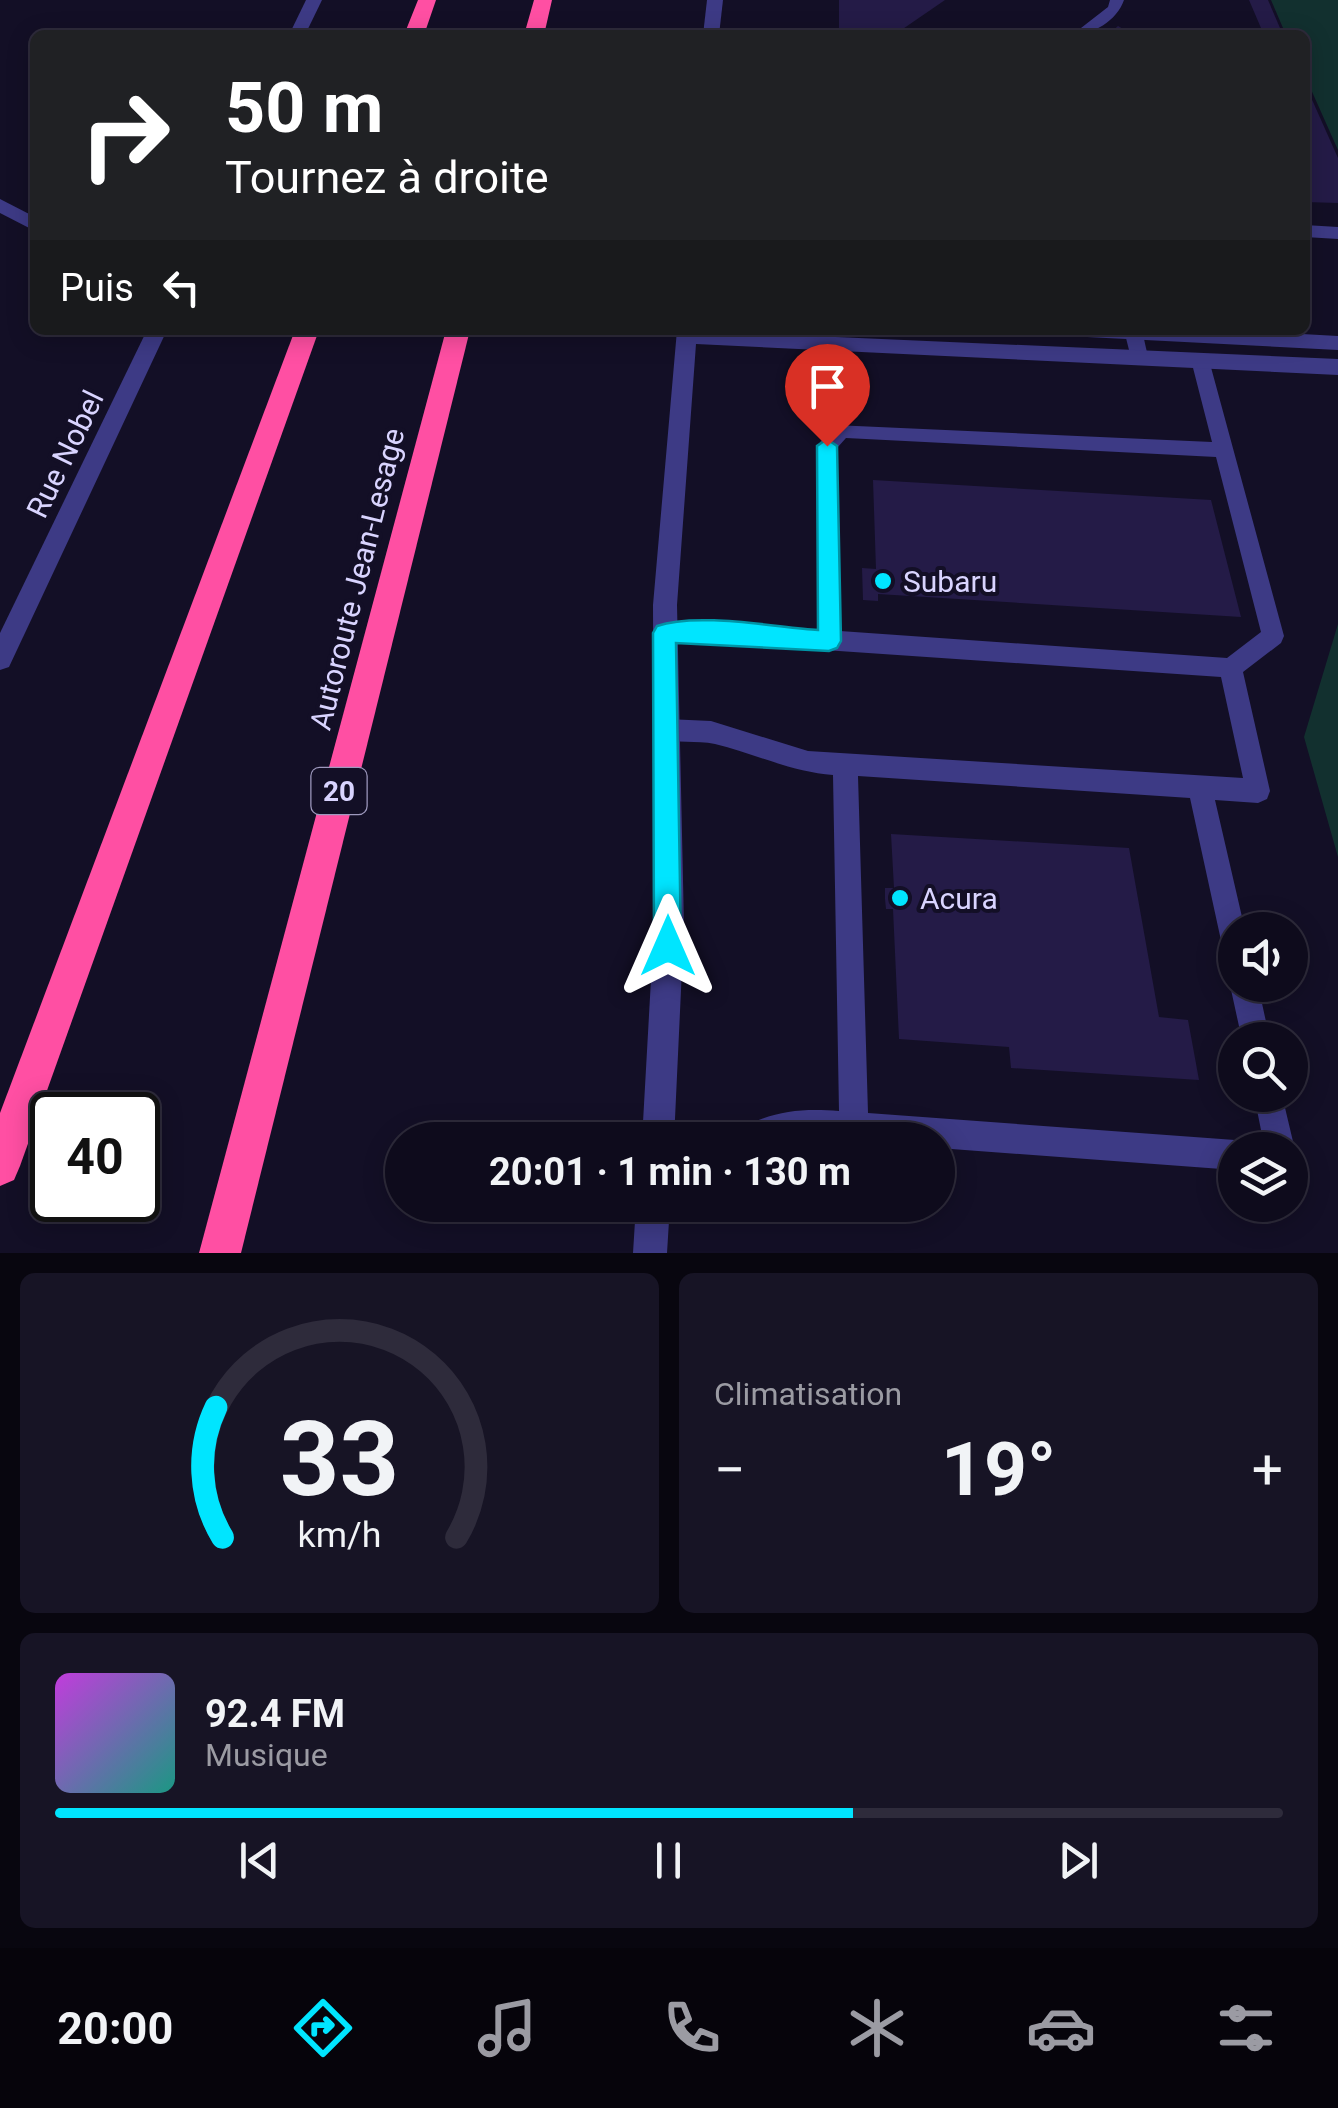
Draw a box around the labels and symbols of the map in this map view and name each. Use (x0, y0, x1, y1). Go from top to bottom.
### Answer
pin (785, 344, 870, 447)
street label: Rue Nobel (19, 385, 111, 523)
street label: Autoroute Jean-Lesage (303, 425, 411, 733)
place label: Subaru (903, 564, 997, 599)
marker: Subaru (872, 570, 894, 592)
road number: 20 (312, 768, 366, 814)
place label: Acura (920, 881, 998, 916)
marker: Acura (889, 887, 911, 909)
position arrow (616, 894, 720, 998)
speed limit sign: 40 (30, 1092, 160, 1222)

